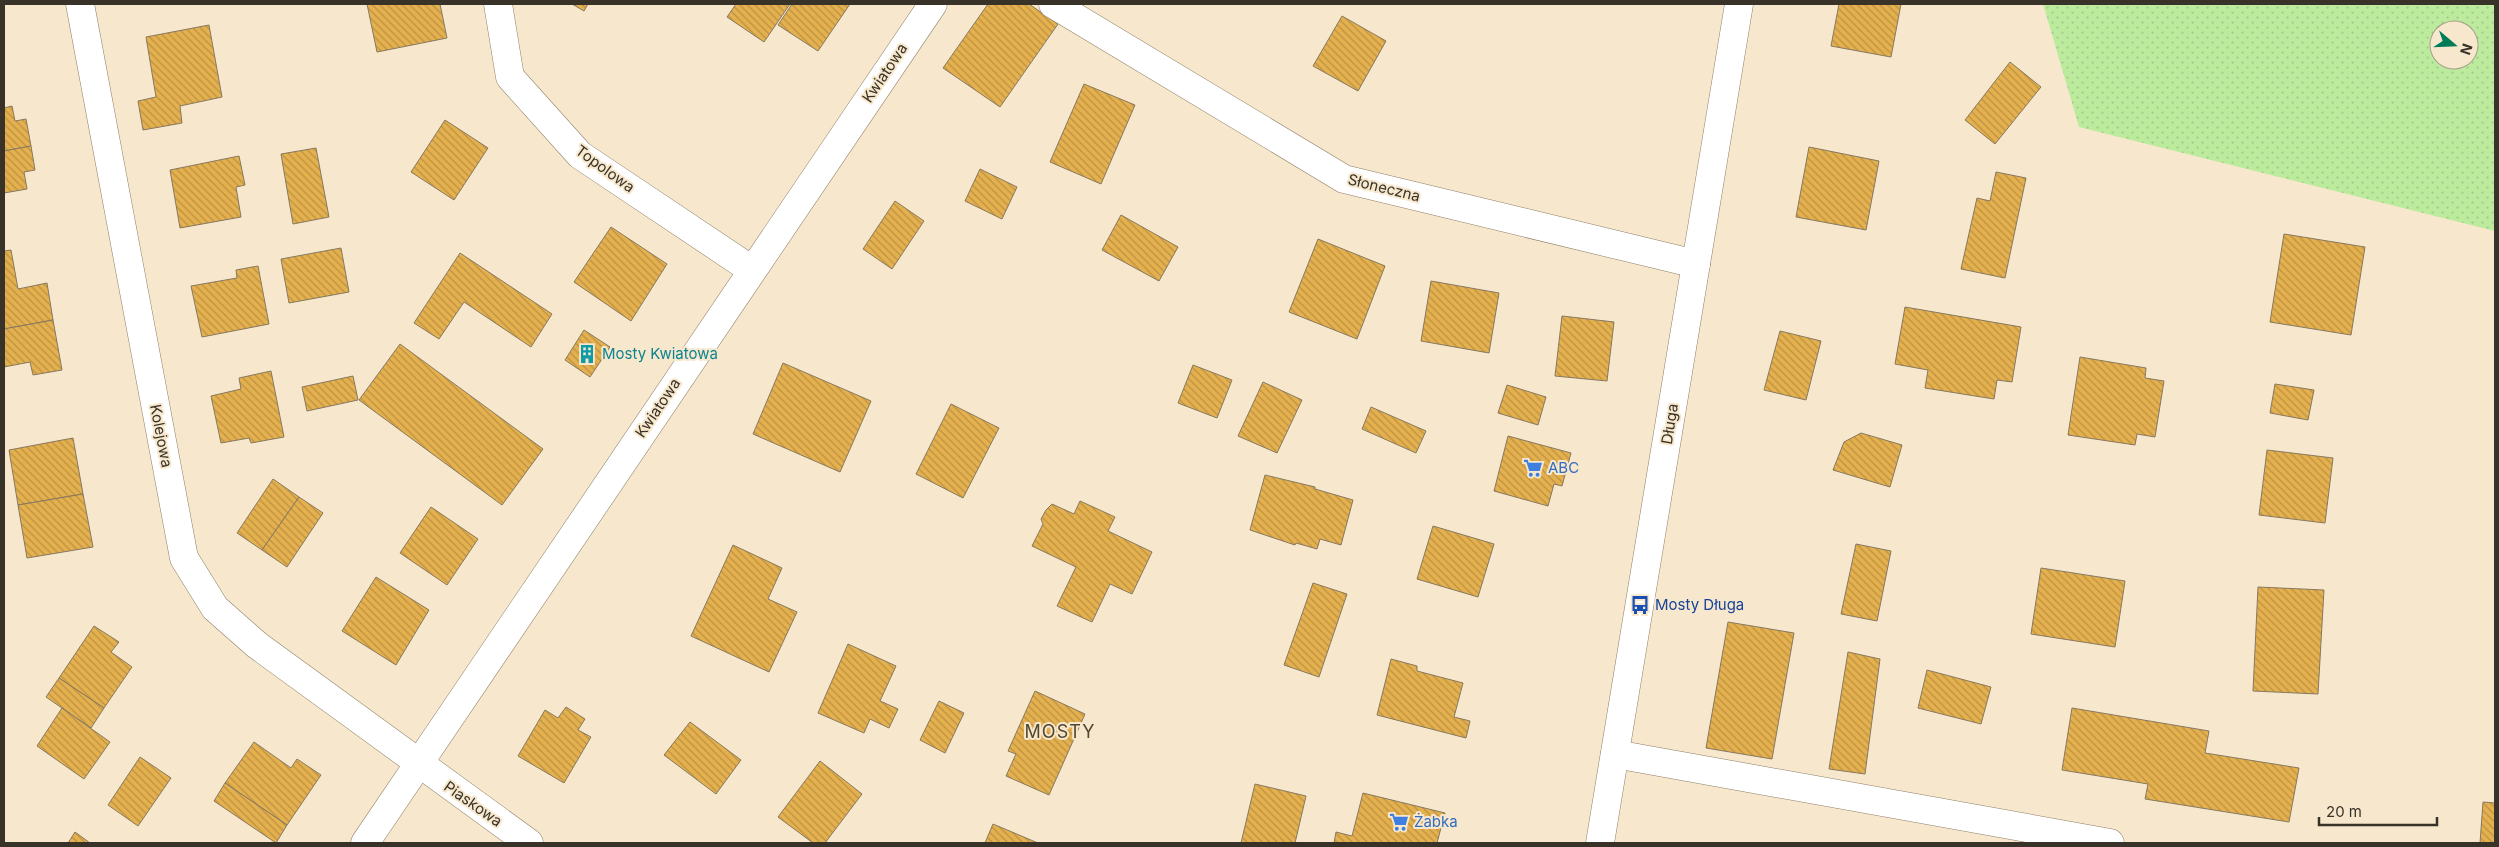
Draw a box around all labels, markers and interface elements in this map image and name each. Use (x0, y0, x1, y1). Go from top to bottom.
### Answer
north arrow (2429, 20, 2479, 70)
street label: Kwiatowa (858, 39, 911, 106)
text: N (2457, 42, 2477, 57)
street label: Topolowa (572, 141, 639, 196)
street label: Słoneczna (1346, 169, 1422, 206)
building icon: Mosty Kwiatowa (576, 343, 598, 365)
place label: Mosty Kwiatowa (602, 344, 718, 363)
street label: Kwiatowa (631, 374, 684, 441)
street label: Długa (1657, 402, 1682, 446)
street label: Kolejowa (146, 403, 177, 469)
supermarket icon: ABC (1522, 457, 1544, 479)
place label: ABC (1548, 458, 1579, 477)
bus stop icon: Mosty Długa (1629, 594, 1651, 616)
place label: Mosty Długa (1655, 595, 1744, 614)
district label: MOSTY (1025, 721, 1095, 742)
street label: Piaskowa (440, 777, 506, 831)
scale bar (2319, 794, 2436, 826)
text: 20 m (2326, 802, 2362, 821)
supermarket icon: Żabka (1388, 811, 1410, 833)
place label: Żabka (1414, 812, 1458, 831)

